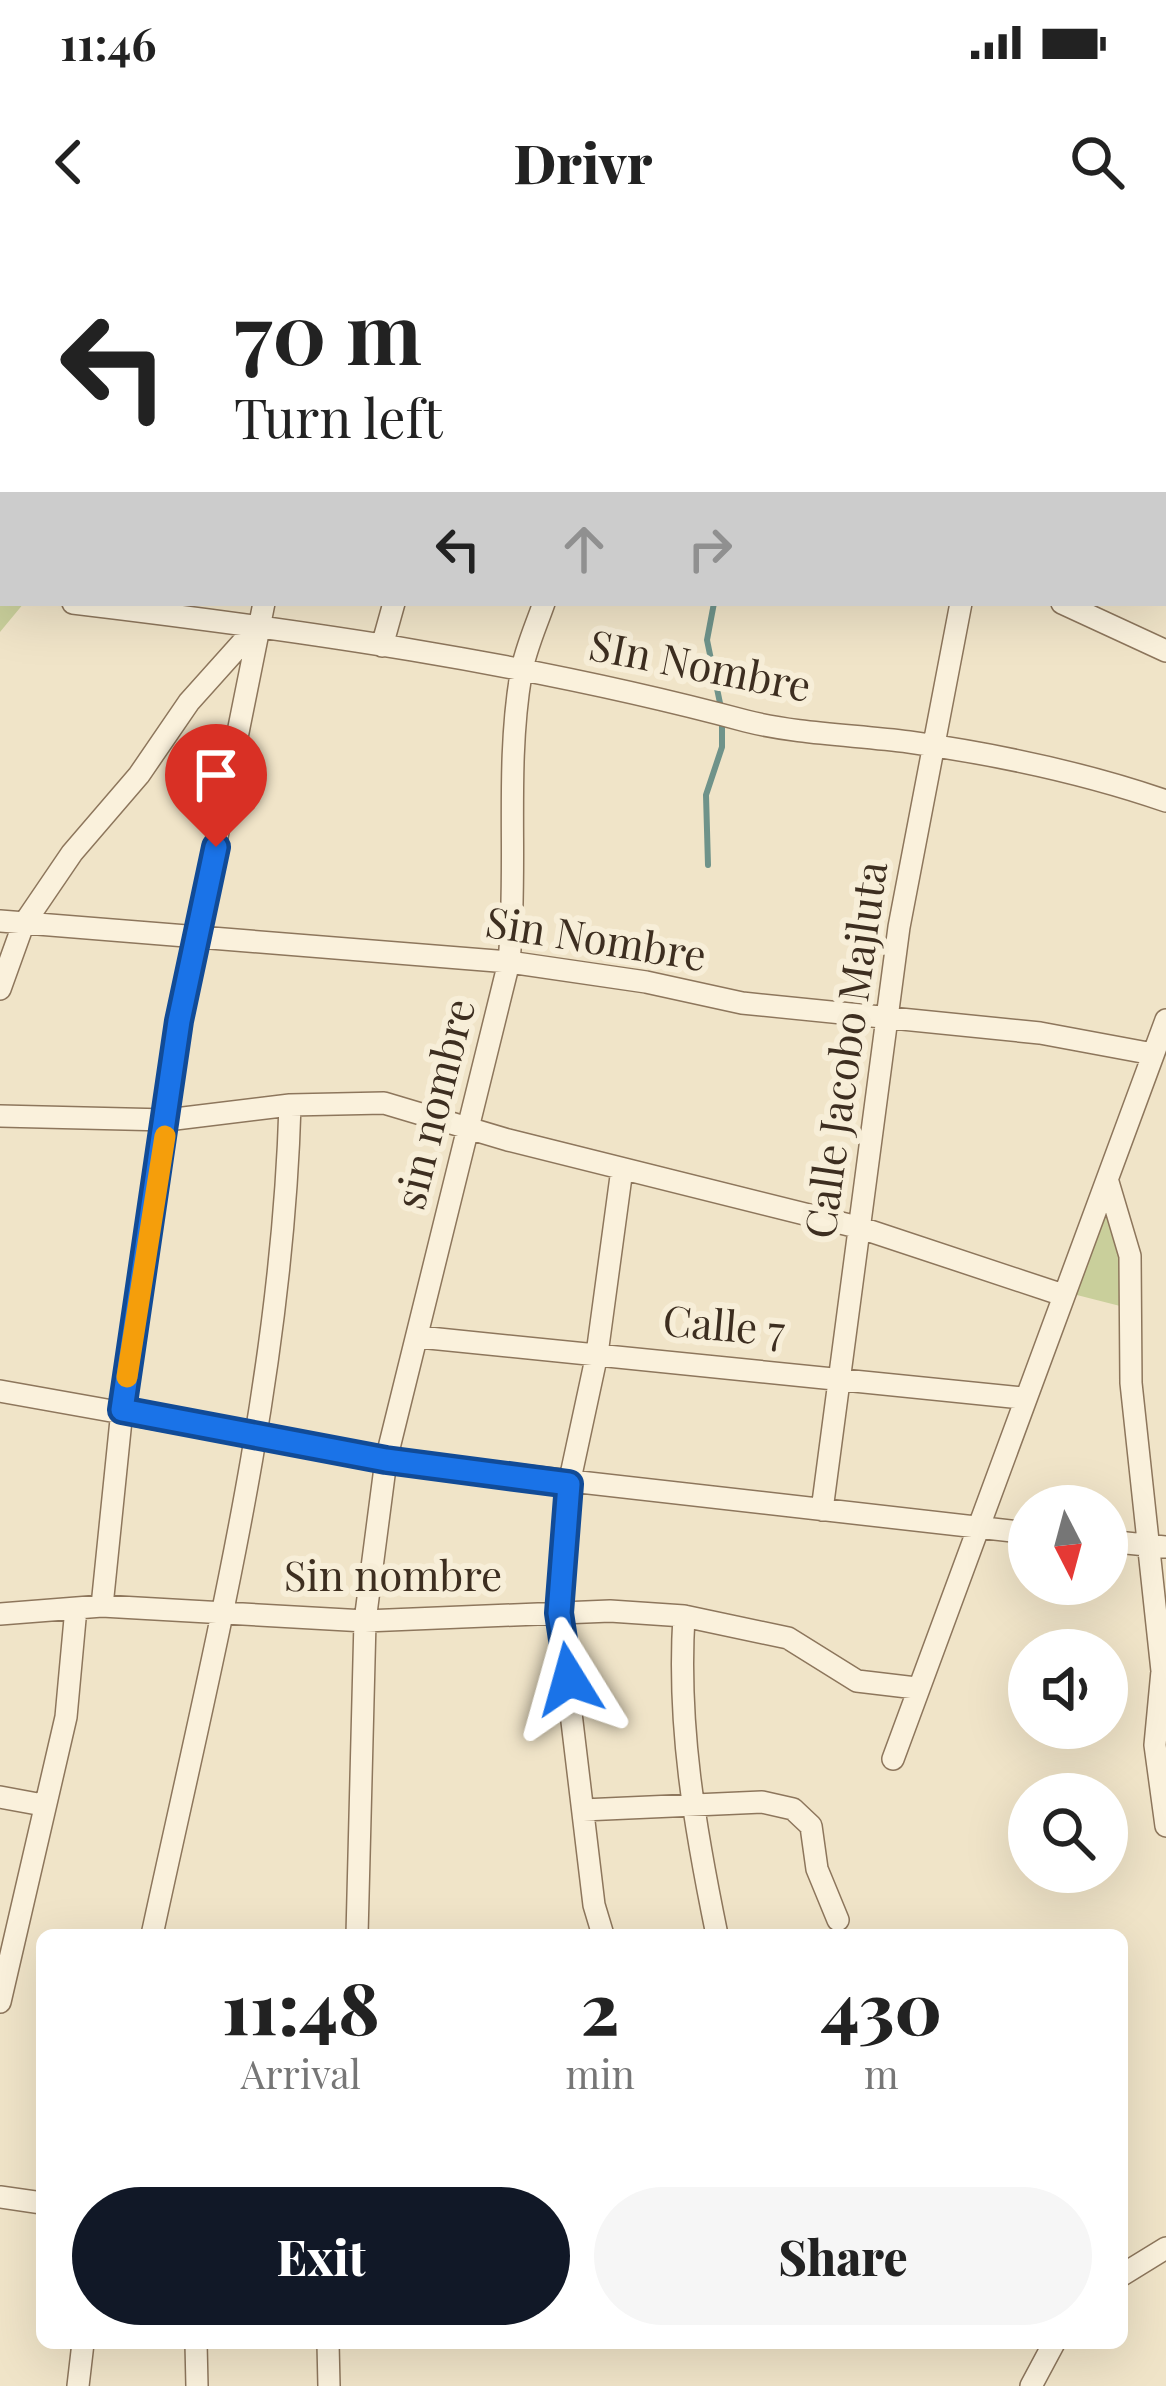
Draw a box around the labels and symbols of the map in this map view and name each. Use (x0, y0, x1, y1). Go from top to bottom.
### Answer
street label: SIn Nombre (585, 615, 816, 713)
pin (165, 724, 267, 847)
street label: Calle Jacobo Majluta (790, 858, 898, 1242)
street label: Sin Nombre (482, 892, 711, 982)
street label: sin nombre (380, 993, 486, 1214)
street label: Calle 7 (661, 1291, 787, 1357)
north arrow (1008, 1485, 1128, 1605)
street label: Sin nombre (284, 1546, 502, 1602)
position arrow (506, 1616, 632, 1742)

